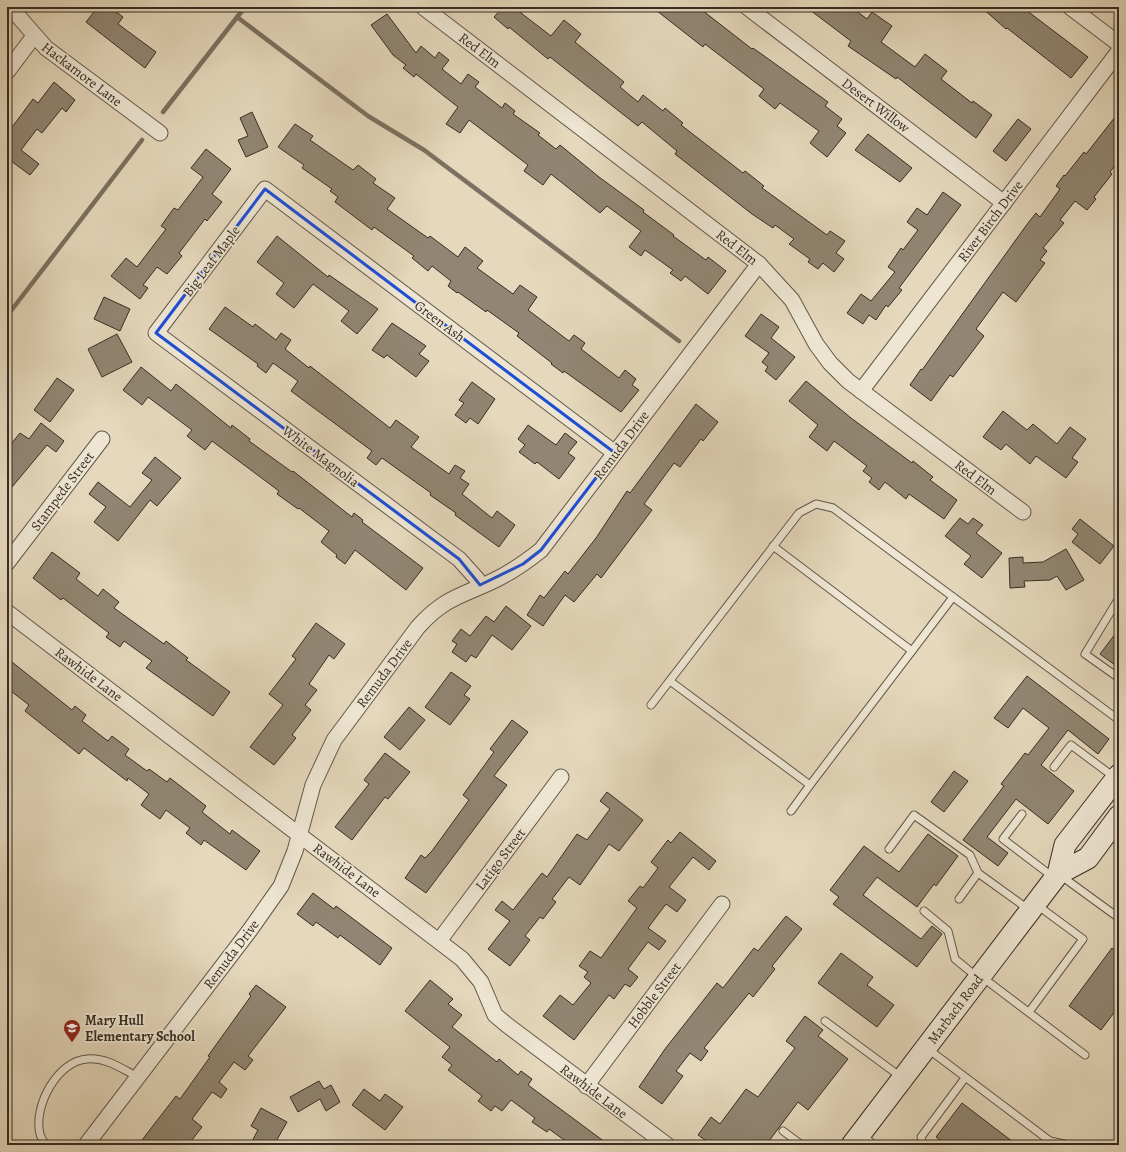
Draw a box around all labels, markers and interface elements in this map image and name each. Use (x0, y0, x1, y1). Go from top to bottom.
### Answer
street label: Red Elm (455, 28, 505, 73)
street label: Hackamore Lane (37, 38, 126, 111)
street label: Desert Willow (838, 74, 914, 137)
street label: River Birch Drive (953, 177, 1027, 266)
street label: Big Leaf Maple (178, 222, 244, 301)
street label: Red Elm (712, 225, 762, 270)
street label: Green Ash (411, 296, 469, 347)
street label: Remuda Drive (589, 407, 654, 484)
street label: White Magnolia (278, 421, 363, 492)
street label: Stampede Street (26, 447, 99, 535)
street label: Red Elm (951, 455, 1001, 500)
street label: Remuda Drive (352, 635, 417, 712)
street label: Rawhide Lane (51, 643, 126, 706)
street label: Latigo Street (471, 824, 530, 894)
street label: Rawhide Lane (309, 839, 384, 902)
street label: Remuda Drive (199, 916, 264, 993)
street label: Hobble Street (623, 958, 686, 1032)
street label: Marbach Road (923, 970, 988, 1048)
place label: Mary Hull Elementary School (85, 1011, 195, 1046)
school or university icon: Mary Hull Elementary School (62, 1018, 82, 1043)
street label: Rawhide Lane (556, 1060, 631, 1123)

